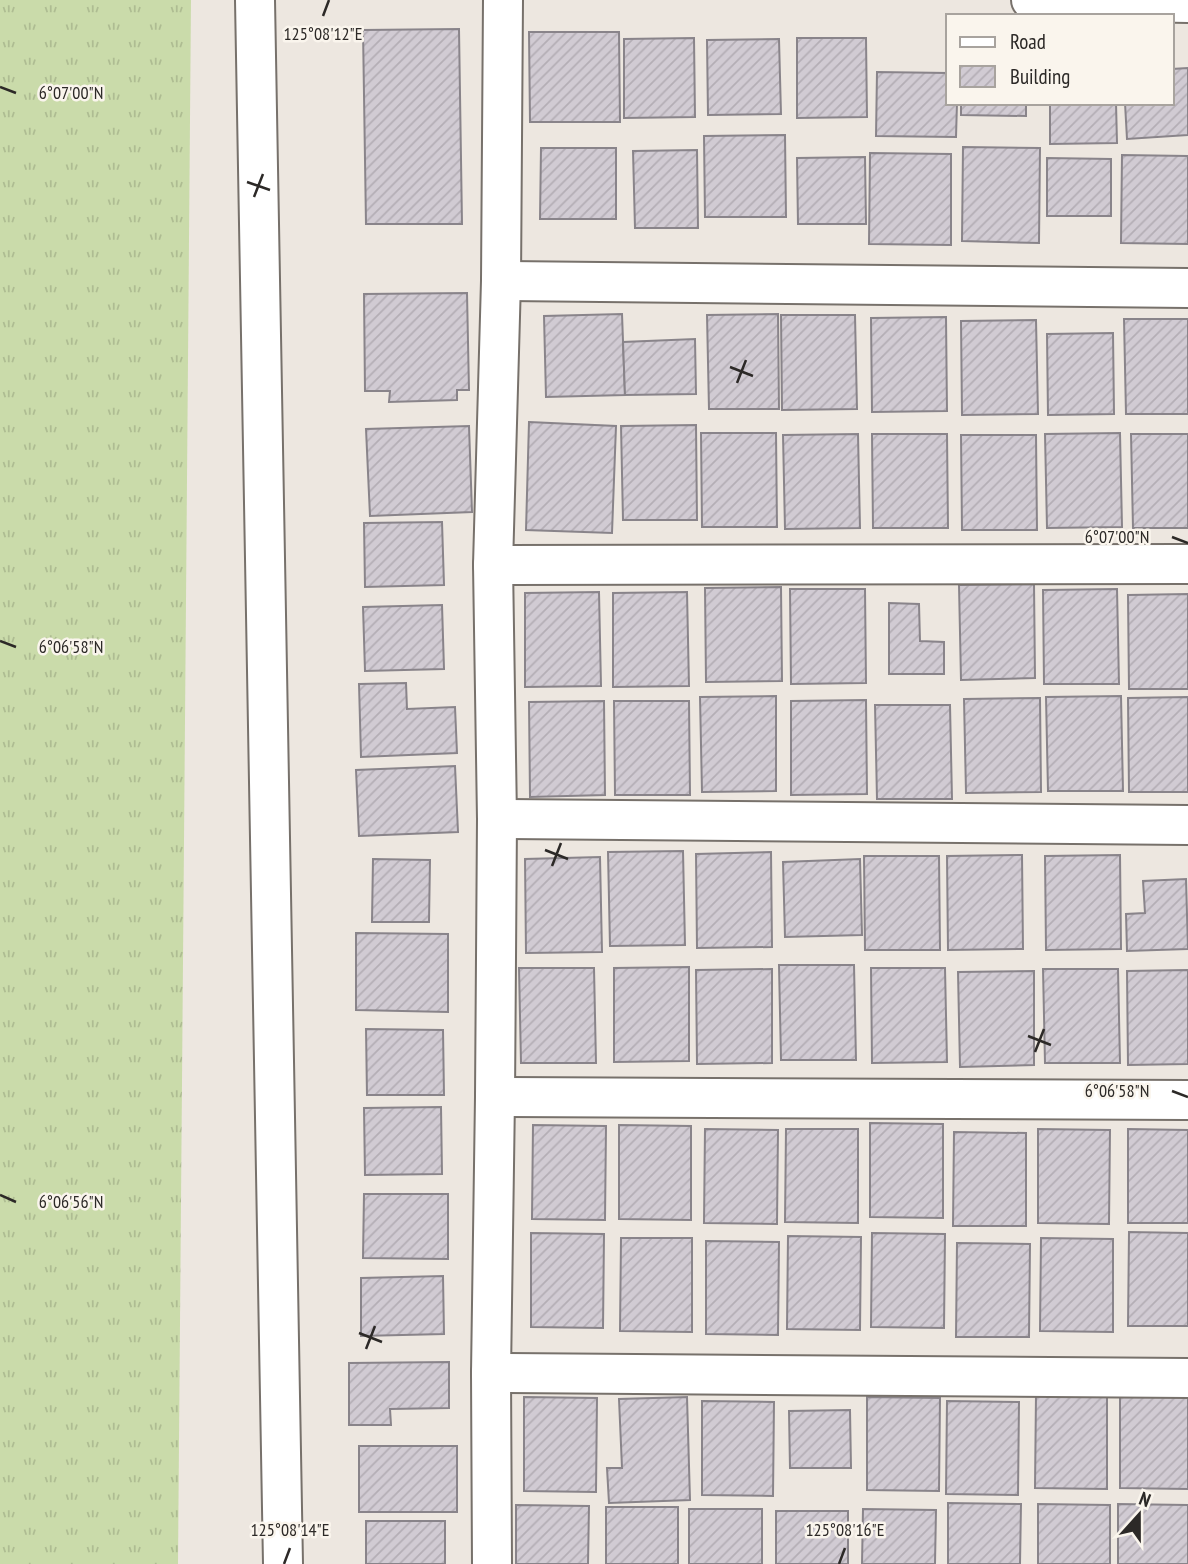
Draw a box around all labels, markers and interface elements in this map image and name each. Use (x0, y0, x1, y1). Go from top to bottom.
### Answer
legend (946, 14, 1174, 105)
text: 125°08'12"E (284, 22, 362, 45)
text: Road (1010, 28, 1046, 55)
text: Building (1010, 63, 1070, 90)
text: 6°07'00"N (39, 81, 103, 104)
text: 6°07'00"N (1085, 525, 1149, 548)
text: 6°06'58"N (39, 635, 103, 658)
text: 6°06'58"N (1085, 1079, 1149, 1102)
text: 6°06'56"N (39, 1190, 103, 1213)
north arrow (1104, 1480, 1174, 1550)
text: N (1136, 1486, 1154, 1512)
text: 125°08'14"E (251, 1518, 329, 1541)
text: 125°08'16"E (806, 1518, 884, 1541)

